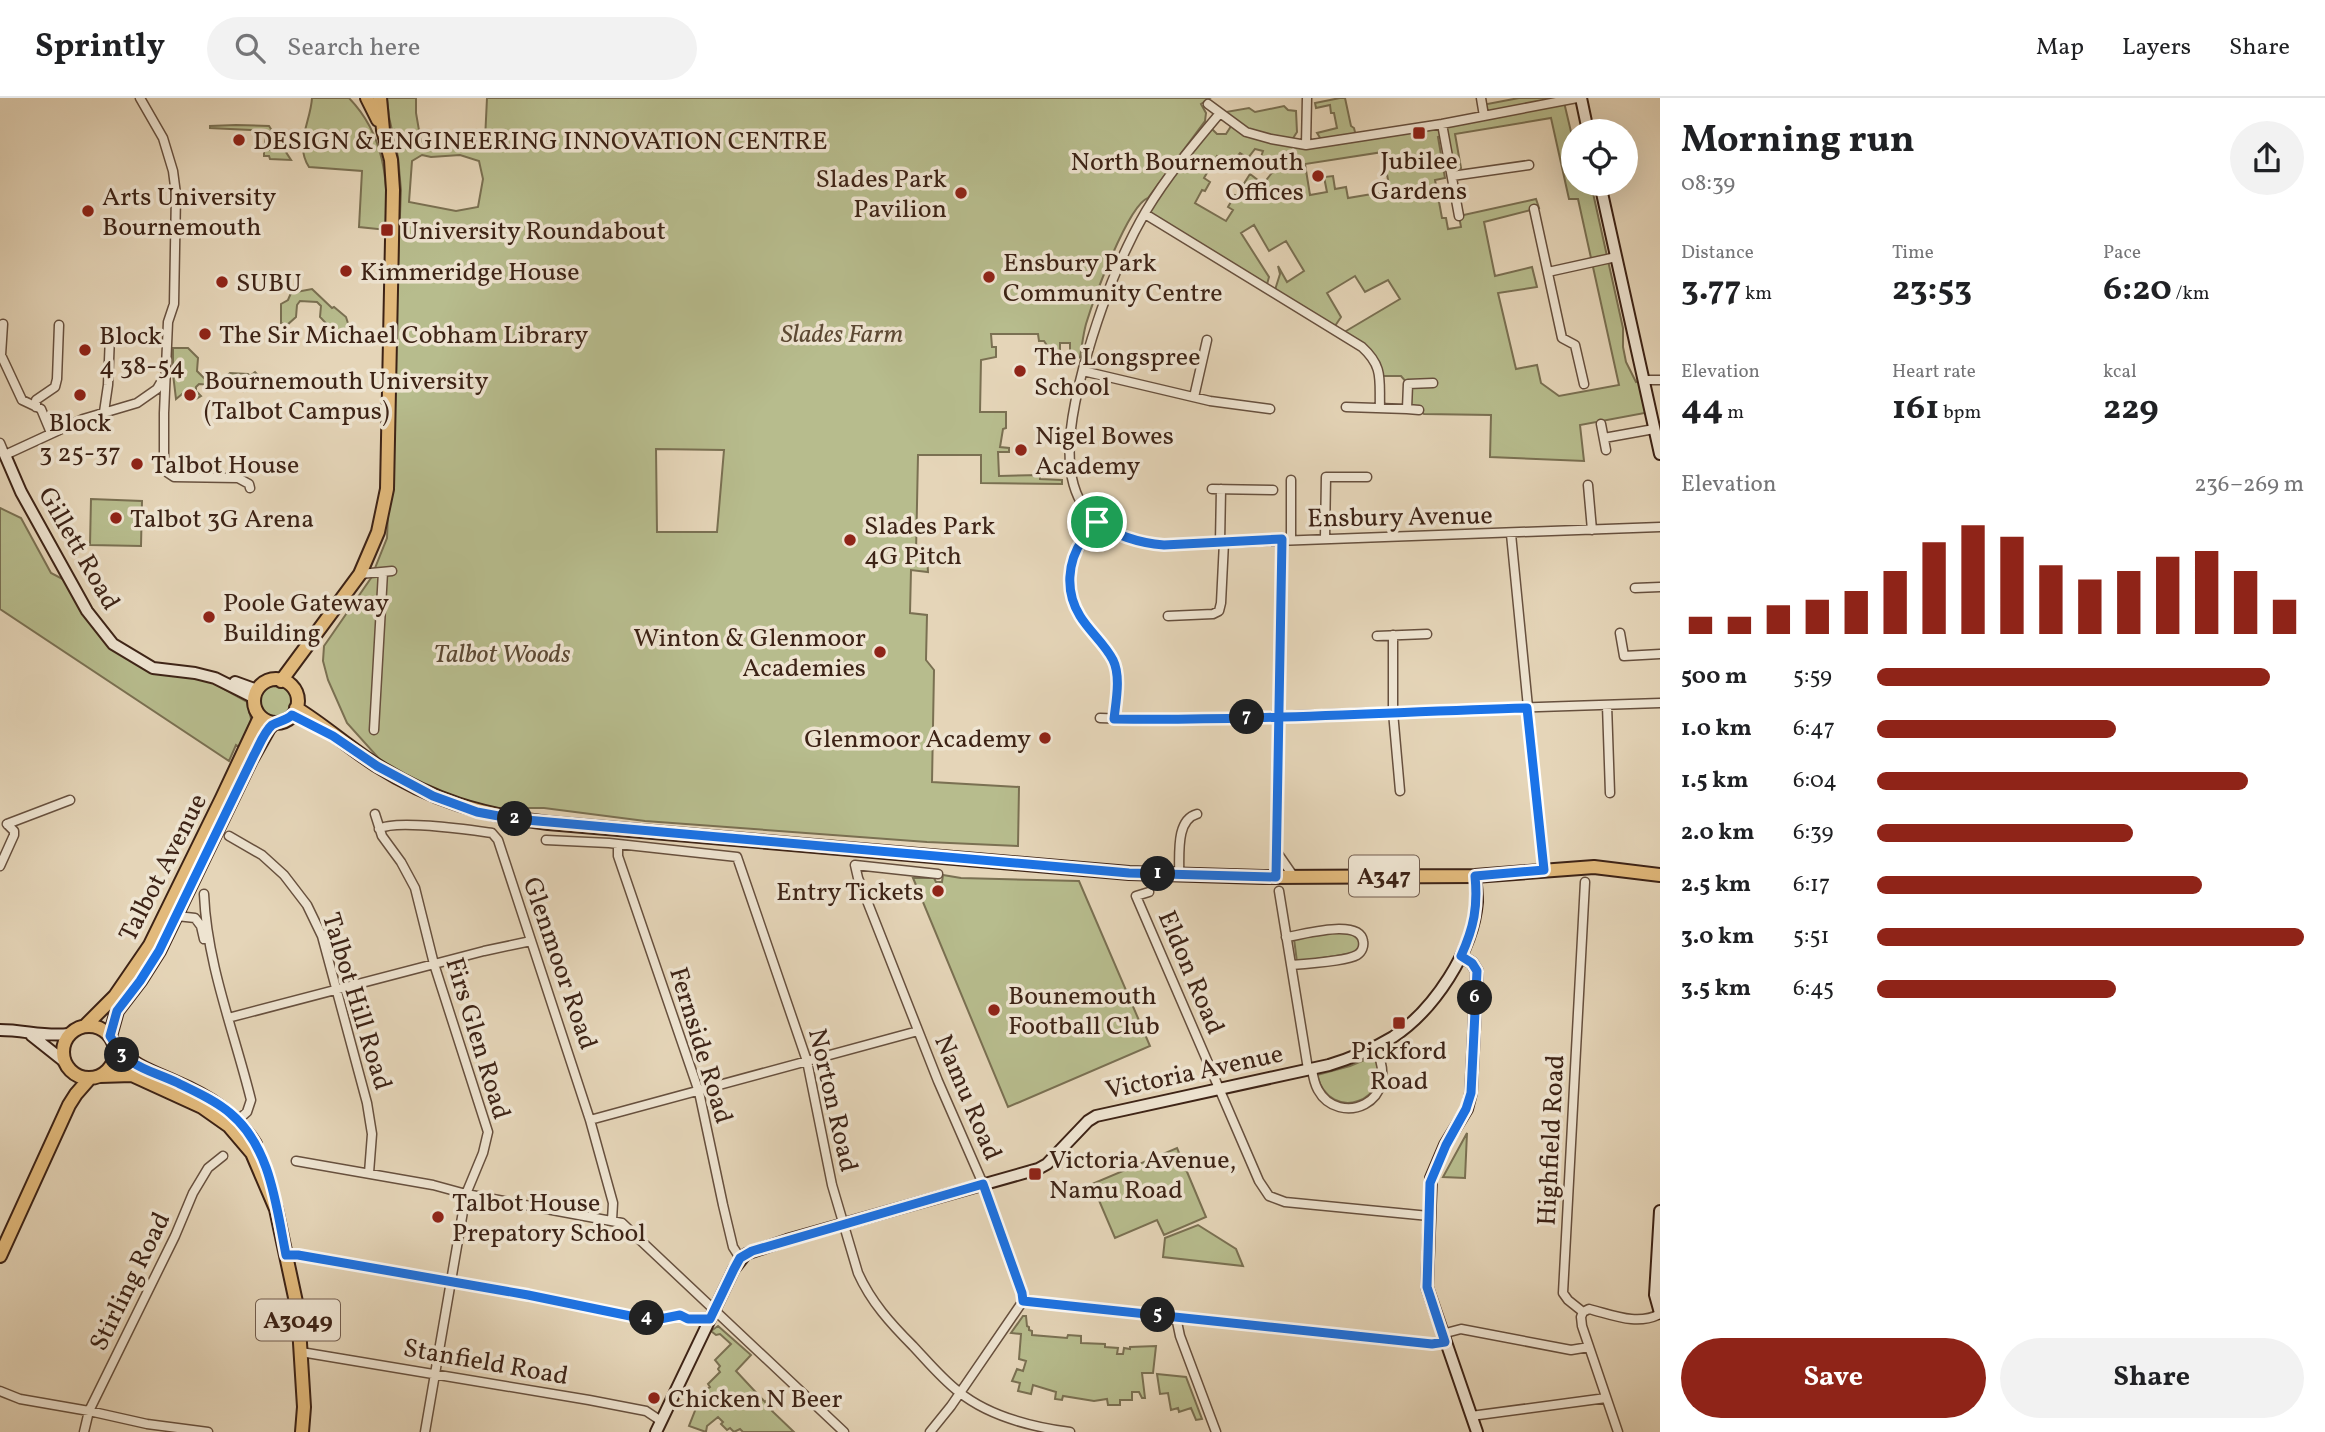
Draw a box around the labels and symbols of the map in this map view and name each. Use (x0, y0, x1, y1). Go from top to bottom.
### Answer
place label: DESIGN & ENGINEERING INNOVATION CENTRE (253, 124, 828, 160)
marker: Jubilee Gardens (1411, 125, 1427, 141)
marker: DESIGN & ENGINEERING INNOVATION CENTRE (231, 132, 247, 148)
place label: Jubilee Gardens (1371, 144, 1467, 210)
place label: North Bournemouth Offices (1071, 145, 1304, 211)
place label: Slades Park Pavilion (815, 162, 947, 228)
marker: North Bournemouth Offices (1310, 168, 1326, 184)
place label: Arts University Bournemouth (102, 180, 276, 246)
marker: Slades Park Pavilion (953, 185, 969, 201)
marker: Arts University Bournemouth (80, 203, 96, 219)
place label: University Roundabout (401, 214, 666, 250)
marker: University Roundabout (379, 222, 395, 238)
place label: Ensbury Park Community Centre (1003, 246, 1223, 312)
place label: Kimmeridge House (360, 255, 580, 291)
marker: Kimmeridge House (338, 263, 354, 279)
place label: SUBU (236, 266, 302, 302)
marker: Ensbury Park Community Centre (981, 269, 997, 285)
marker: SUBU (214, 274, 230, 290)
park label: Slades Farm (781, 317, 903, 353)
place label: The Sir Michael Cobham Library (219, 318, 588, 354)
place label: Block 4 38-54 (99, 319, 185, 385)
marker: The Sir Michael Cobham Library (197, 326, 213, 342)
place label: The Longspree School (1034, 340, 1200, 406)
marker: Block 4 38-54 (77, 342, 93, 358)
marker: The Longspree School (1012, 363, 1028, 379)
place label: Bournemouth University (Talbot Campus) (204, 364, 489, 430)
marker: Block 3 25-37 (72, 387, 88, 403)
marker: Bournemouth University (Talbot Campus) (182, 387, 198, 403)
place label: Block 3 25-37 (39, 406, 121, 472)
place label: Nigel Bowes Academy (1035, 419, 1174, 485)
marker: Nigel Bowes Academy (1013, 442, 1029, 458)
place label: Talbot House (151, 448, 299, 484)
marker: Talbot House (129, 456, 145, 472)
street label: Gillett Road (29, 481, 128, 617)
pin (1067, 492, 1127, 552)
street label: Ensbury Avenue (1307, 498, 1493, 538)
place label: Talbot 3G Arena (130, 502, 314, 538)
place label: Slades Park 4G Pitch (864, 509, 996, 575)
marker: Talbot 3G Arena (108, 510, 124, 526)
marker: Slades Park 4G Pitch (842, 532, 858, 548)
place label: Poole Gateway Building (223, 586, 389, 652)
marker: Poole Gateway Building (201, 609, 217, 625)
place label: Winton & Glenmoor Academies (633, 621, 866, 687)
park label: Talbot Woods (433, 637, 571, 673)
marker: Winton & Glenmoor Academies (872, 644, 888, 660)
pin: 7 (1230, 700, 1264, 734)
place label: Glenmoor Academy (804, 722, 1031, 758)
marker: Glenmoor Academy (1037, 730, 1053, 746)
street label: Talbot Avenue (111, 788, 217, 948)
pin: 2 (498, 802, 532, 836)
pin: 1 (1140, 856, 1176, 892)
road number: A347 (1349, 856, 1419, 896)
street label: Glenmoor Road (513, 873, 605, 1055)
place label: Entry Tickets (776, 875, 924, 911)
marker: Entry Tickets (930, 883, 946, 899)
street label: Eldon Road (1148, 905, 1232, 1040)
street label: Talbot Hill Road (312, 909, 400, 1095)
street label: Firs Glen Road (435, 953, 519, 1124)
street label: Fernside Road (659, 963, 741, 1128)
place label: Bounemouth Football Club (1008, 979, 1160, 1045)
pin: 6 (1458, 981, 1492, 1016)
marker: Bounemouth Football Club (986, 1002, 1002, 1018)
marker: Pickford Road (1391, 1015, 1407, 1031)
street label: Norton Road (798, 1025, 866, 1176)
street label: Namu Road (924, 1029, 1010, 1166)
place label: Pickford Road (1351, 1034, 1447, 1100)
street label: Victoria Avenue (1102, 1037, 1286, 1109)
pin: 3 (104, 1038, 140, 1072)
street label: Highfield Road (1530, 1054, 1574, 1227)
place label: Victoria Avenue, Namu Road (1049, 1143, 1236, 1209)
marker: Victoria Avenue, Namu Road (1027, 1166, 1043, 1182)
place label: Talbot House Prepatory School (452, 1186, 646, 1252)
street label: Stirling Road (82, 1206, 180, 1357)
marker: Talbot House Prepatory School (430, 1209, 446, 1225)
pin: 5 (1140, 1298, 1176, 1332)
road number: A3049 (256, 1300, 340, 1340)
pin: 4 (630, 1300, 664, 1336)
street label: Stanfield Road (400, 1331, 571, 1395)
place label: Chicken N Beer (668, 1382, 842, 1418)
marker: Chicken N Beer (646, 1390, 662, 1406)

